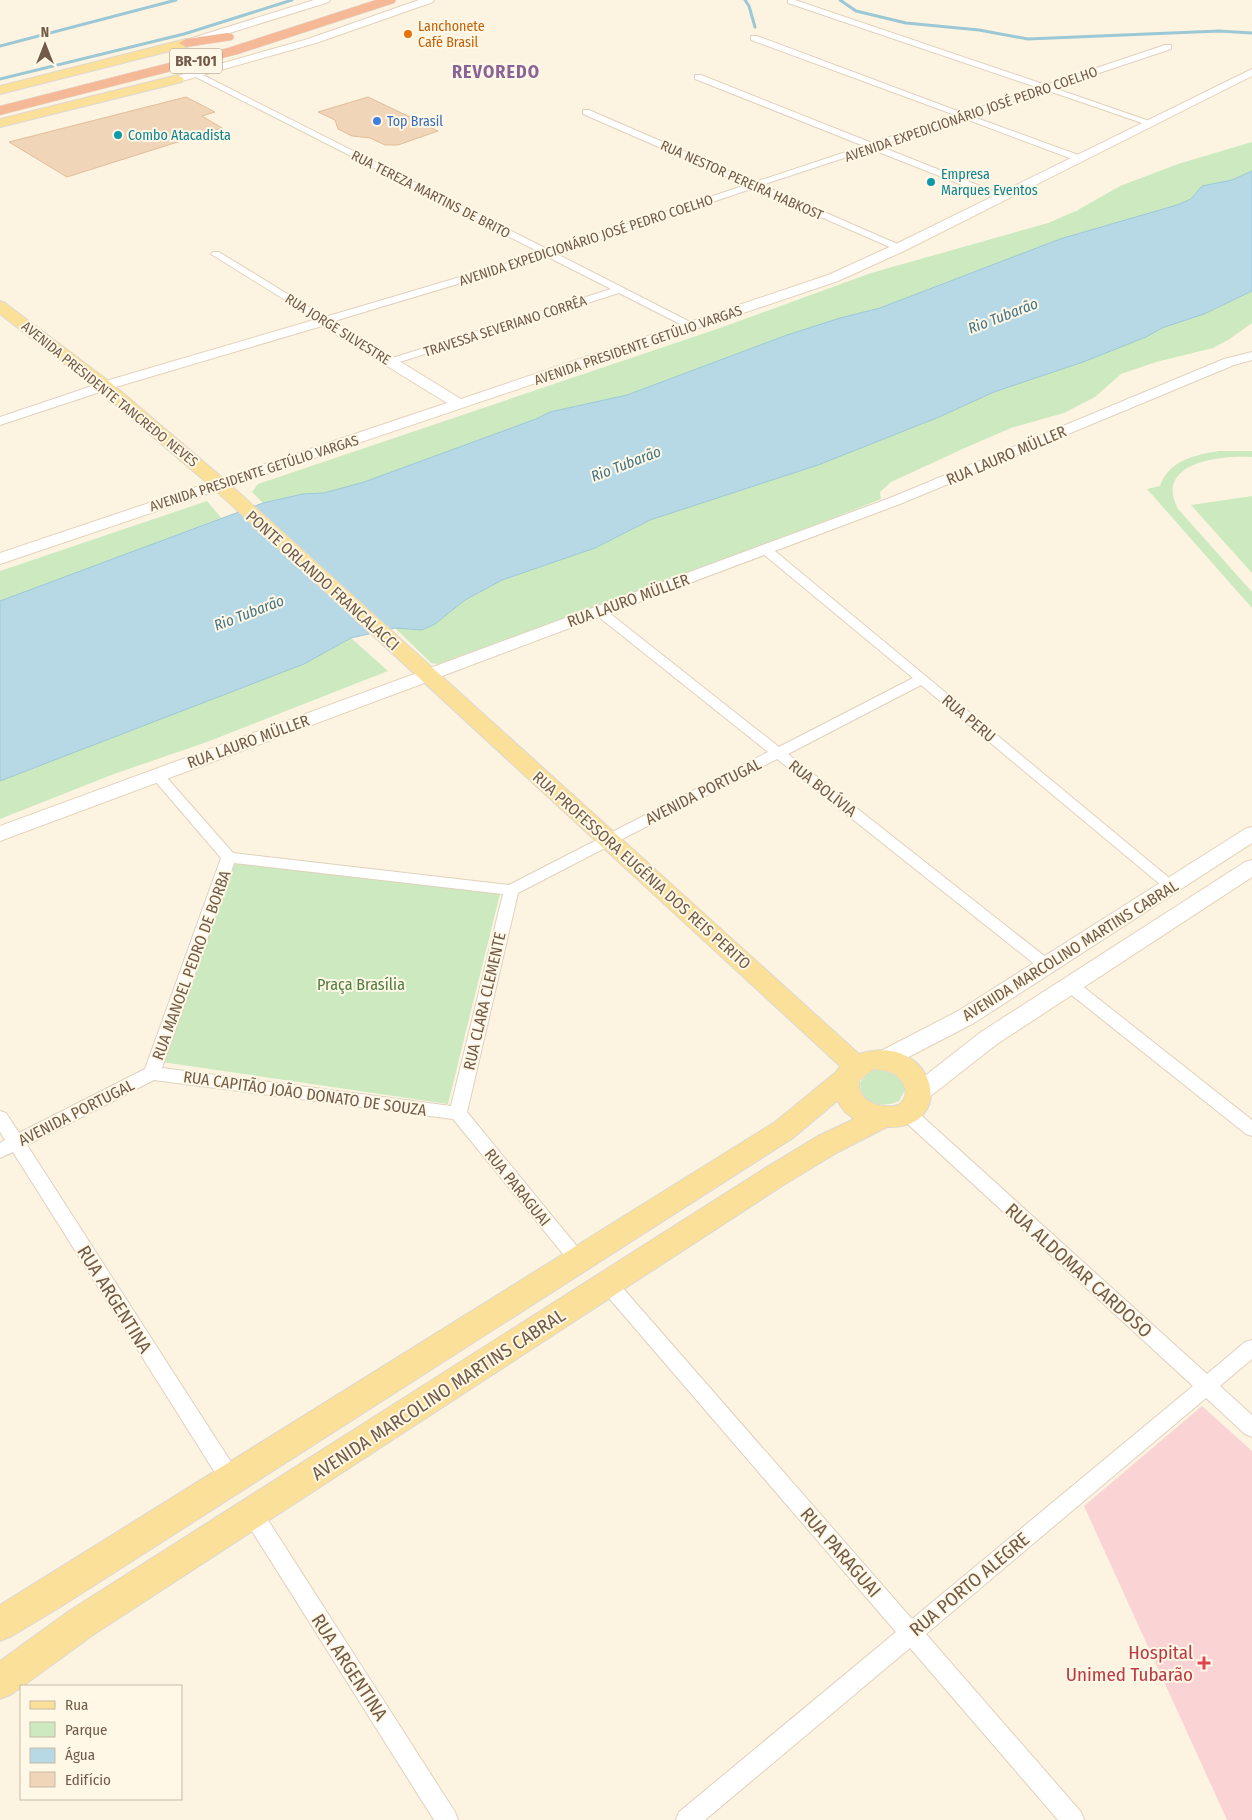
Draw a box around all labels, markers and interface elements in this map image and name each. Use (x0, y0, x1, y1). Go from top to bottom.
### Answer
place label: Lanchonete Café Brasil (418, 18, 485, 51)
north arrow (20, 20, 70, 70)
text: N (41, 24, 49, 41)
marker: Lanchonete Café Brasil (402, 28, 414, 40)
road number: BR-101 (170, 48, 222, 74)
district label: REVOREDO (452, 61, 540, 83)
street label: AVENIDA EXPEDICIONÁRIO JOSÉ PEDRO COELHO (842, 62, 1100, 166)
place label: Top Brasil (387, 113, 443, 130)
marker: Top Brasil (371, 115, 383, 127)
place label: Combo Atacadista (128, 127, 231, 144)
marker: Combo Atacadista (112, 129, 124, 141)
street label: RUA NESTOR PEREIRA HABKOST (658, 137, 826, 224)
street label: RUA TEREZA MARTINS DE BRITO (349, 147, 513, 242)
place label: Empresa Marques Eventos (941, 166, 1038, 199)
marker: Empresa Marques Eventos (925, 176, 937, 188)
street label: AVENIDA EXPEDICIONÁRIO JOSÉ PEDRO COELHO (457, 190, 716, 290)
street label: RUA JORGE SILVESTRE (282, 290, 394, 369)
street label: TRAVESSA SEVERIANO CORRÊA (421, 291, 589, 361)
water label: Rio Tubarão (965, 294, 1041, 338)
street label: AVENIDA PRESIDENTE GETÚLIO VARGAS (532, 301, 744, 389)
street label: AVENIDA PRESIDENTE TANCREDO NEVES (18, 318, 201, 471)
street label: RUA LAURO MÜLLER (943, 422, 1069, 489)
street label: AVENIDA PRESIDENTE GETÚLIO VARGAS (147, 431, 361, 515)
water label: Rio Tubarão (588, 442, 664, 486)
street label: PONTE ORLANDO FRANCALACCI (242, 506, 403, 654)
street label: RUA LAURO MÜLLER (565, 569, 692, 631)
water label: Rio Tubarão (211, 591, 287, 635)
street label: RUA PERU (938, 691, 999, 746)
street label: RUA LAURO MÜLLER (185, 710, 312, 772)
street label: AVENIDA PORTUGAL (642, 754, 764, 829)
street label: RUA BOLÍVIA (785, 756, 861, 821)
street label: RUA PROFESSORA EUGÊNIA DOS REIS PERITO (529, 767, 754, 973)
street label: RUA MANOEL PEDRO DE BORBA (148, 867, 235, 1063)
street label: AVENIDA MARCOLINO MARTINS CABRAL (959, 876, 1182, 1025)
street label: RUA CLARA CLEMENTE (459, 930, 510, 1072)
park label: Praça Brasília (317, 975, 405, 994)
street label: RUA CAPITÃO JOÃO DONATO DE SOUZA (182, 1067, 428, 1120)
street label: AVENIDA PORTUGAL (15, 1075, 137, 1150)
street label: RUA PARAGUAI (481, 1145, 555, 1230)
street label: RUA ALDOMAR CARDOSO (1001, 1198, 1157, 1342)
street label: RUA ARGENTINA (72, 1241, 157, 1357)
street label: AVENIDA MARCOLINO MARTINS CABRAL (307, 1303, 570, 1485)
street label: RUA PARAGUAI (795, 1503, 886, 1602)
street label: RUA PORTO ALEGRE (905, 1528, 1034, 1641)
street label: RUA ARGENTINA (307, 1610, 393, 1725)
place label: Hospital Unimed Tubarão (1066, 1641, 1193, 1686)
marker: Hospital Unimed Tubarão (1197, 1656, 1211, 1670)
legend (20, 1685, 182, 1800)
text: Rua (65, 1696, 88, 1714)
text: Parque (65, 1721, 108, 1739)
text: Água (65, 1746, 95, 1764)
text: Edifício (65, 1771, 111, 1789)

